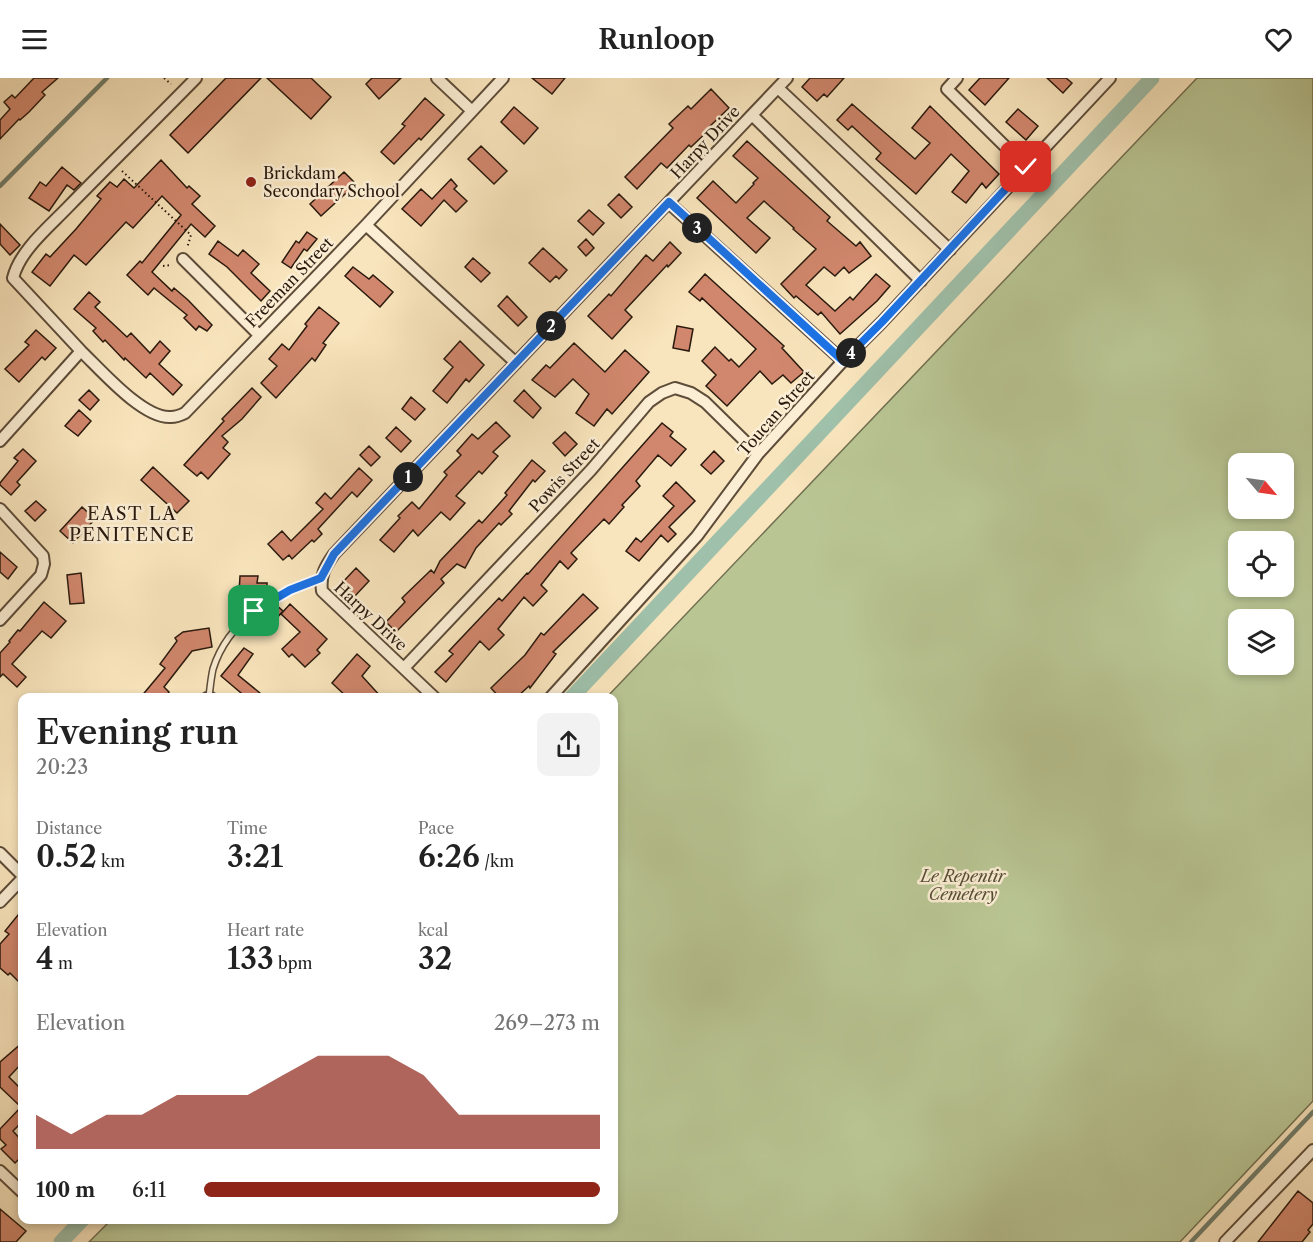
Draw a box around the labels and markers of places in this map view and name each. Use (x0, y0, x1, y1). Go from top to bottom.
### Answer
pin (1000, 141, 1051, 192)
place label: Brickdam Secondary School (263, 163, 400, 201)
marker: Brickdam Secondary School (244, 175, 258, 189)
pin: 3 (682, 213, 712, 243)
pin: 2 (536, 311, 566, 341)
pin: 4 (836, 338, 866, 368)
pin: 1 (393, 462, 423, 492)
pin (228, 585, 279, 636)

